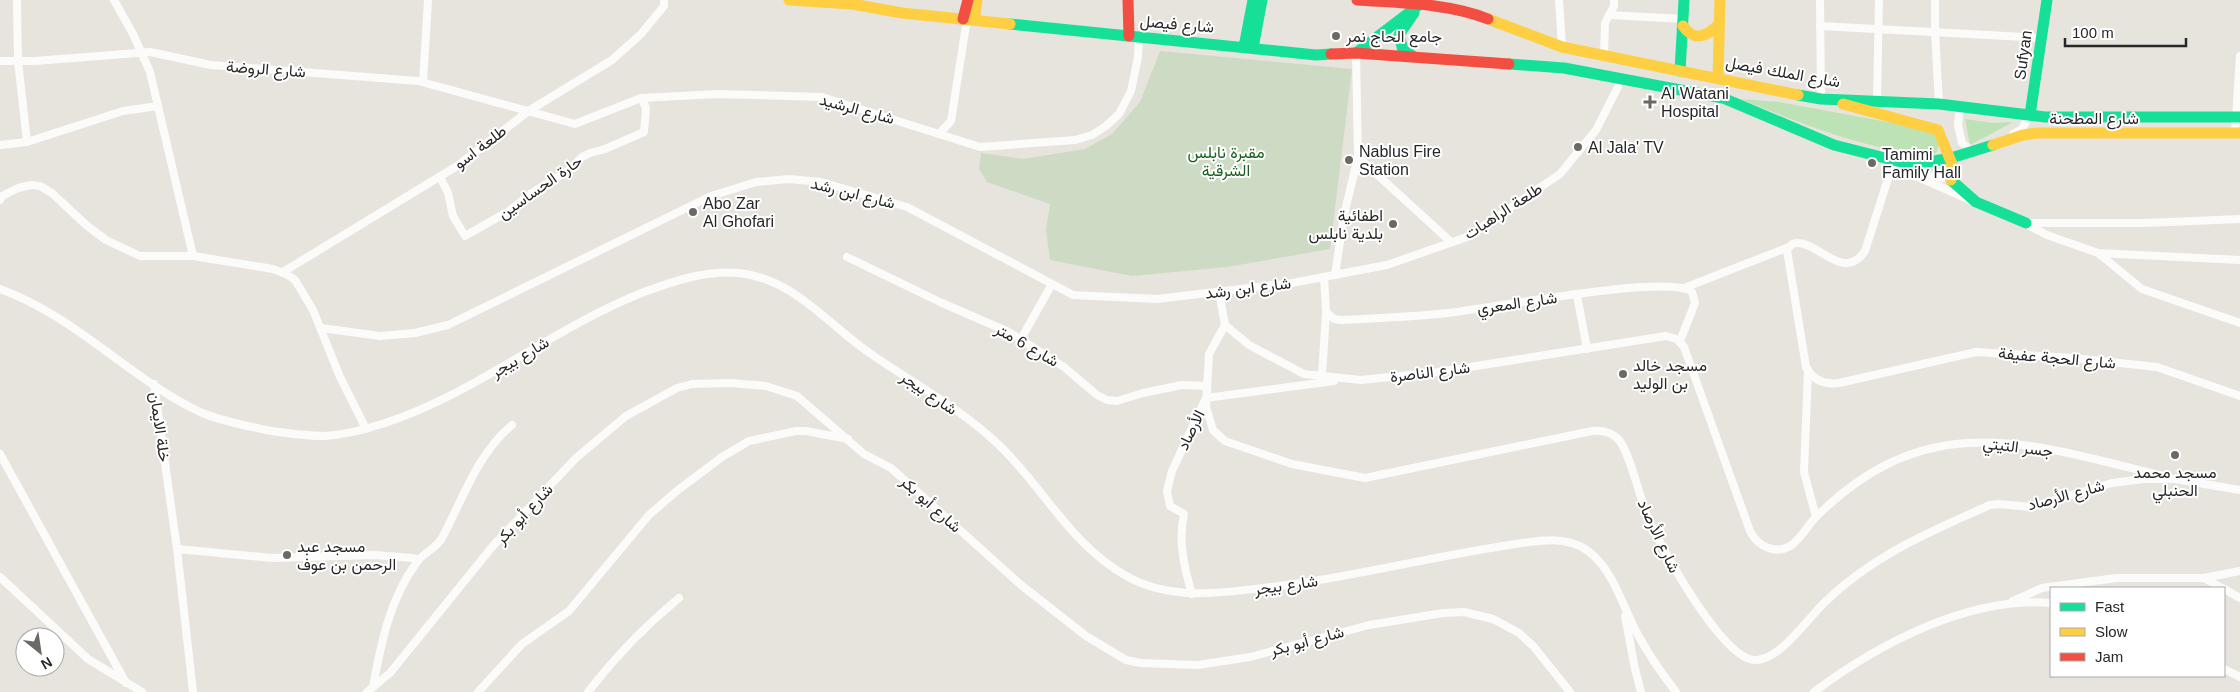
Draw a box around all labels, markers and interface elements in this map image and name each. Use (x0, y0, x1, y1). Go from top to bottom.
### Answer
street label: شارع فيصل (1139, 12, 1215, 39)
scale bar (2065, 15, 2186, 47)
text: 100 m (2072, 24, 2114, 41)
place label: جامع الحاج نمر (1345, 28, 1442, 48)
street label: Sufyan (2011, 29, 2035, 81)
marker: جامع الحاج نمر (1330, 30, 1342, 42)
street label: شارع الملك فيصل (1724, 54, 1841, 93)
street label: شارع الروضة (225, 58, 306, 83)
place label: Al Watani Hospital (1661, 85, 1729, 120)
street label: شارع الرشيد (817, 91, 896, 130)
marker: Al Watani Hospital (1643, 95, 1657, 109)
street label: شارع المطحنة (2049, 110, 2139, 130)
street label: طلعة اسو (451, 122, 511, 174)
place label: Al Jala' TV (1588, 139, 1664, 156)
marker: Al Jala' TV (1572, 141, 1584, 153)
place label: Nablus Fire Station (1359, 143, 1441, 178)
park label: مقبرة نابلس الشرقية (1187, 144, 1265, 181)
place label: Tamimi Family Hall (1882, 146, 1961, 181)
street label: حارة الحساسين (495, 152, 587, 224)
marker: Nablus Fire Station (1343, 154, 1355, 166)
marker: Tamimi Family Hall (1866, 157, 1878, 169)
street label: شارع ابن رشد (808, 174, 897, 215)
street label: طلعة الراهبات (1461, 180, 1546, 244)
place label: Abo Zar Al Ghofari (703, 195, 774, 230)
marker: Abo Zar Al Ghofari (687, 206, 699, 218)
place label: اطفائية بلدية نابلس (1309, 207, 1383, 244)
marker: اطفائية بلدية نابلس (1387, 218, 1399, 230)
street label: شارع ابن رشد (1204, 274, 1292, 305)
street label: شارع المعري (1476, 289, 1559, 322)
street label: شارع 6 متر (990, 320, 1062, 373)
street label: شارع بيجر (487, 333, 553, 384)
street label: شارع الحجة عفيفة (1997, 344, 2116, 375)
place label: مسجد خالد بن الوليد (1633, 357, 1707, 394)
street label: شارع الناصرة (1389, 359, 1471, 388)
street label: شارع بيجر (895, 367, 960, 420)
marker: مسجد خالد بن الوليد (1617, 368, 1629, 380)
street label: خلة الايمان (146, 391, 173, 464)
street label: الأرصاد (1174, 407, 1210, 454)
street label: جسر التيتي (1981, 434, 2054, 465)
marker: مسجد محمد الحنبلي (2169, 449, 2181, 461)
place label: مسجد محمد الحنبلي (2133, 464, 2217, 504)
street label: شارع أبو بكر (894, 472, 965, 538)
street label: شارع الأرصاد (2026, 477, 2107, 516)
street label: شارع أبو بكر (491, 481, 558, 550)
street label: شارع الأرصاد (1632, 497, 1683, 577)
place label: مسجد عبد الرحمن بن عوف (297, 538, 396, 575)
marker: مسجد عبد الرحمن بن عوف (281, 549, 293, 561)
street label: شارع بيجر (1252, 572, 1319, 601)
legend (2050, 587, 2225, 677)
text: Fast (2095, 598, 2125, 615)
street label: شارع أبو بكر (1267, 623, 1347, 662)
text: Slow (2095, 623, 2128, 640)
north arrow (15, 627, 65, 677)
text: Jam (2095, 648, 2123, 665)
text: N (38, 654, 55, 673)

